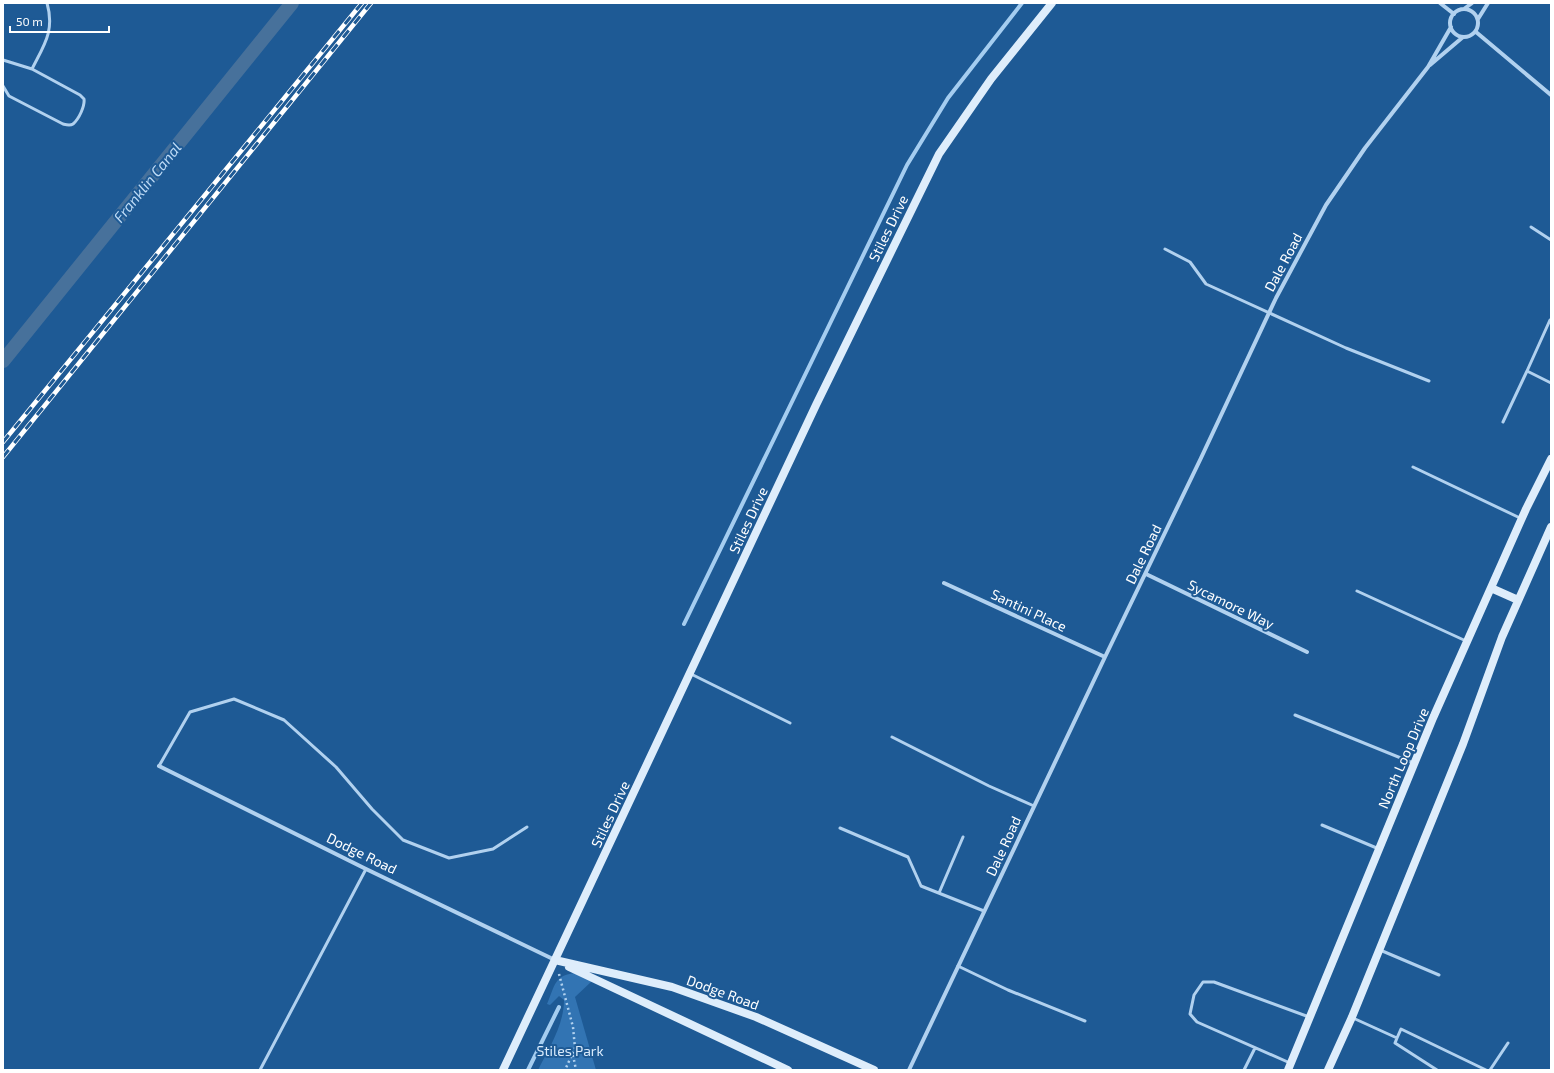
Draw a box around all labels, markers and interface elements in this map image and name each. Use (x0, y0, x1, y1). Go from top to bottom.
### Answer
scale bar (10, 8, 109, 34)
text: 50 m (16, 14, 43, 28)
water label: Franklin Canal (109, 138, 185, 226)
street label: Stiles Drive (865, 192, 911, 264)
street label: Dale Road (1260, 230, 1306, 294)
street label: Stiles Drive (725, 484, 771, 556)
street label: Dale Road (1121, 521, 1165, 587)
street label: Sycamore Way (1185, 576, 1277, 632)
street label: Santini Place (988, 585, 1070, 635)
street label: North Loop Drive (1374, 705, 1432, 811)
street label: Stiles Drive (587, 778, 633, 850)
street label: Dale Road (982, 813, 1024, 879)
street label: Dodge Road (324, 829, 400, 877)
street label: Dodge Road (684, 971, 762, 1013)
park label: Stiles Park (536, 1042, 604, 1059)

